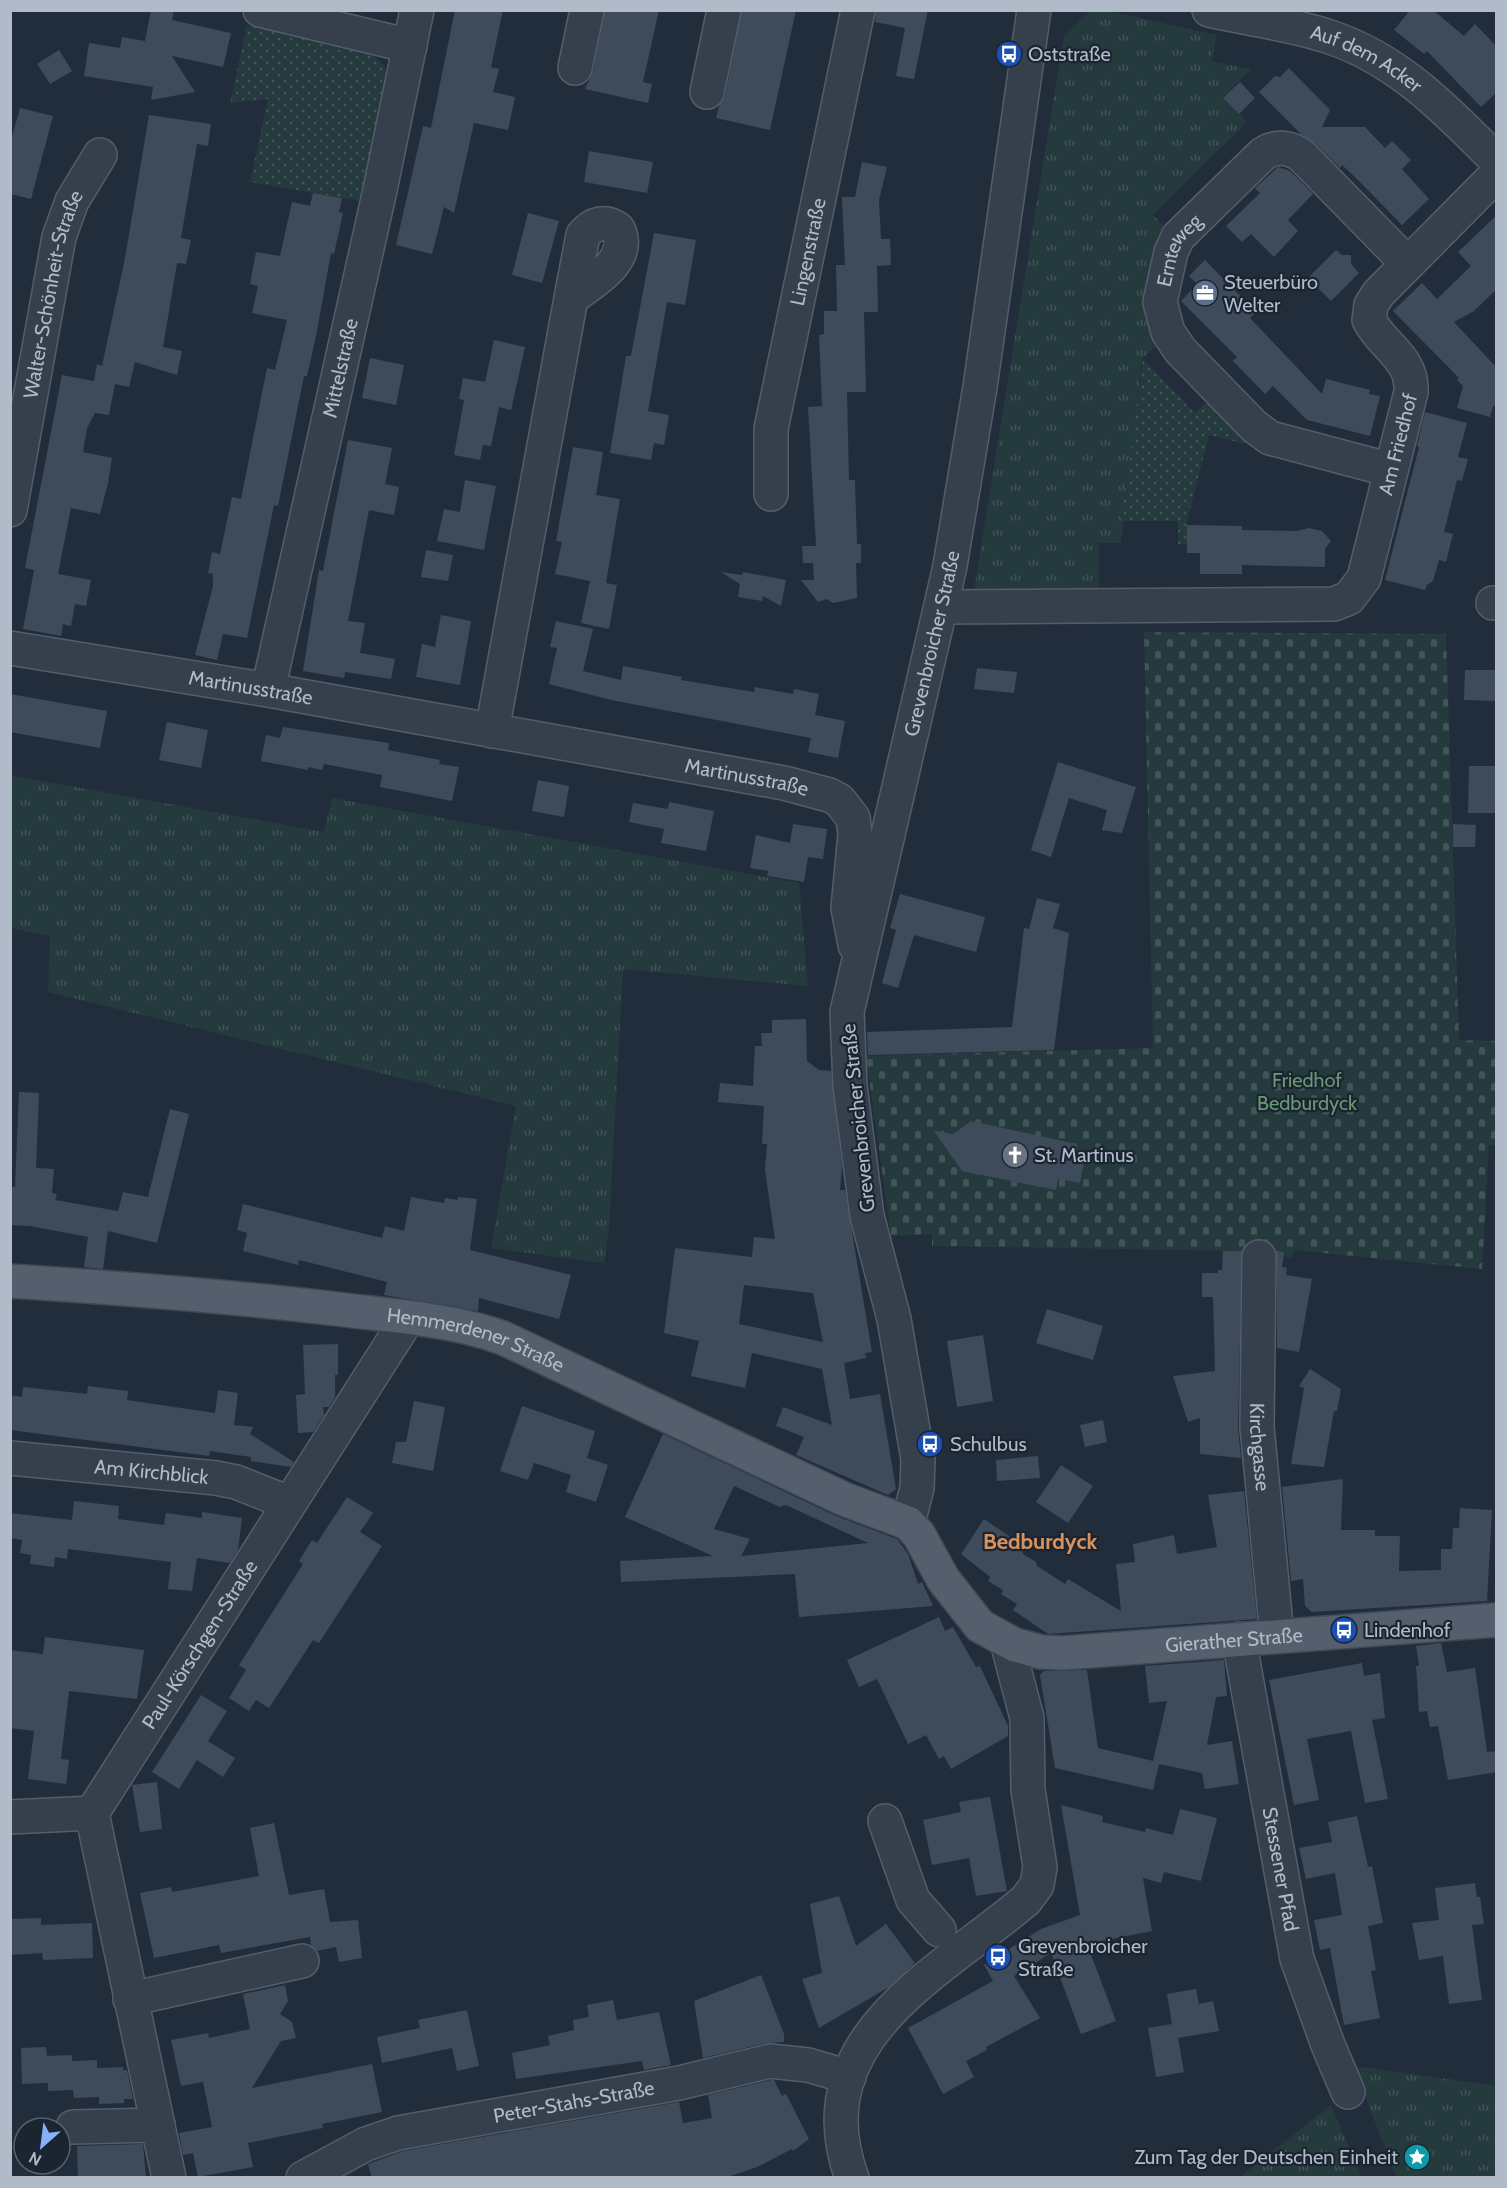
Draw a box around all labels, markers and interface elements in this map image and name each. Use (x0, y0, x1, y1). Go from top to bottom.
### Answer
street label: Auf dem Acker (1308, 20, 1428, 98)
bus stop icon: Oststraße (994, 39, 1024, 69)
place label: Oststraße (1028, 42, 1111, 66)
street label: Walter-Schönheit-Straße (18, 185, 88, 400)
street label: Lingenstraße (785, 196, 831, 308)
street label: Ernteweg (1152, 208, 1207, 289)
place label: Steuerbüro Welter (1224, 270, 1318, 317)
office icon: Steuerbüro Welter (1190, 278, 1220, 308)
street label: Mittelstraße (317, 316, 363, 420)
street label: Am Friedhof (1373, 391, 1422, 498)
street label: Grevenbroicher Straße (899, 549, 964, 739)
street label: Martinusstraße (187, 665, 315, 710)
street label: Martinusstraße (683, 753, 811, 801)
street label: Grevenbroicher Straße (836, 1022, 880, 1214)
park label: Friedhof Bedburdyck (1257, 1068, 1357, 1115)
church icon: St. Martinus (1000, 1140, 1030, 1170)
place label: St. Martinus (1034, 1143, 1134, 1167)
street label: Hemmerdener Straße (386, 1303, 568, 1377)
street label: Kirchgasse (1245, 1403, 1275, 1492)
bus stop icon: Schulbus (915, 1429, 945, 1459)
place label: Schulbus (950, 1432, 1027, 1456)
street label: Am Kirchblick (93, 1454, 210, 1489)
district label: Bedburdyck (983, 1528, 1097, 1555)
street label: Paul-Körschgen-Straße (137, 1555, 262, 1733)
bus stop icon: Lindenhof (1329, 1615, 1359, 1645)
place label: Lindenhof (1364, 1618, 1451, 1642)
street label: Gierather Straße (1164, 1623, 1303, 1657)
street label: Stessener Pfad (1258, 1805, 1304, 1933)
place label: Grevenbroicher Straße (1018, 1934, 1148, 1981)
bus stop icon: Grevenbroicher Straße (983, 1942, 1013, 1972)
street label: Peter-Stahs-Straße (491, 2076, 656, 2128)
north arrow (12, 2116, 72, 2176)
place icon: Zum Tag der Deutschen Einheit (1402, 2142, 1432, 2172)
place label: Zum Tag der Deutschen Einheit (1135, 2145, 1398, 2169)
text: N (26, 2148, 45, 2170)

